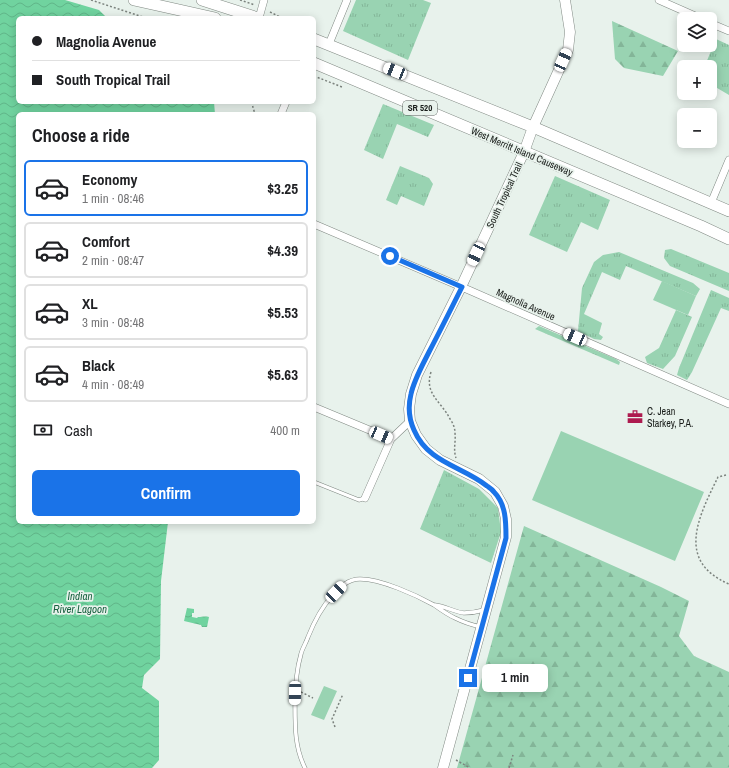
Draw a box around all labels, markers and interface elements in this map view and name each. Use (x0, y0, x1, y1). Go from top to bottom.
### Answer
map controls (677, 12, 717, 148)
button: layers (677, 12, 717, 52)
text: Magnolia Avenue (56, 31, 156, 52)
car (553, 47, 573, 73)
button: + (677, 60, 717, 100)
car (382, 61, 408, 81)
text: South Tropical Trail (56, 69, 170, 90)
road number: SR 520 (403, 101, 437, 115)
button: − (677, 108, 717, 148)
text: Choose a ride (32, 123, 130, 148)
street label: West Merritt Island Causeway (469, 124, 575, 179)
street label: South Tropical Trail (484, 160, 525, 230)
text: Economy (82, 169, 137, 190)
icon: car (34, 170, 70, 206)
text: $3.25 (267, 178, 298, 199)
text: 1 min · 08:46 (82, 190, 144, 207)
text: Comfort (82, 231, 130, 252)
icon: car (34, 232, 70, 268)
text: $4.39 (267, 240, 298, 261)
car (465, 241, 487, 267)
route start (381, 247, 399, 265)
text: 2 min · 08:47 (82, 252, 144, 269)
street label: Magnolia Avenue (494, 286, 558, 323)
text: XL (82, 293, 98, 314)
icon: car (34, 294, 70, 330)
text: $5.53 (267, 302, 298, 323)
text: 3 min · 08:48 (82, 314, 144, 331)
car (562, 327, 588, 347)
text: Black (82, 355, 115, 376)
icon: car (34, 356, 70, 392)
text: $5.63 (267, 364, 298, 385)
text: 4 min · 08:49 (82, 376, 144, 393)
place label: C. Jean Starkey, P.A. (647, 405, 693, 430)
office icon: C. Jean Starkey, P.A. (626, 408, 644, 426)
icon: cash (32, 419, 54, 441)
text: Cash (64, 420, 93, 441)
text: 400 m (270, 422, 300, 439)
car (368, 425, 394, 445)
button: Confirm (32, 470, 300, 516)
car (323, 579, 349, 605)
water label: Indian River Lagoon (53, 589, 107, 616)
callout: 1 min (482, 664, 548, 692)
route end (459, 669, 477, 687)
text: 1 min (501, 669, 529, 686)
car (289, 681, 301, 705)

